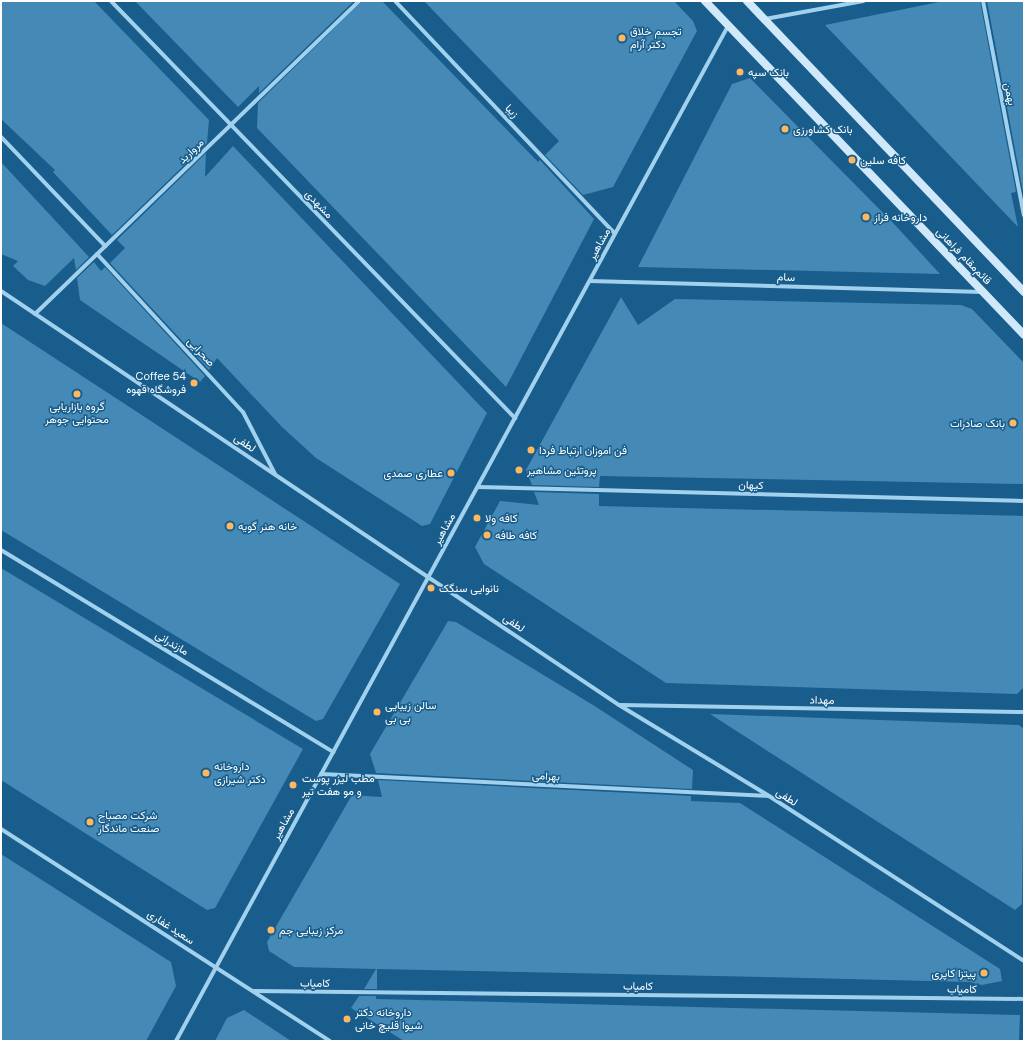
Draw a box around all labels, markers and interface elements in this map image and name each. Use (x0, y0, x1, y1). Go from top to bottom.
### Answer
place label: تجسم خلاق دکتر آرام (630, 25, 682, 51)
marker: تجسم خلاق دکتر آرام (617, 33, 627, 43)
place label: بانک سپه (748, 65, 789, 79)
marker: بانک سپه (735, 67, 745, 77)
street label: بهمن (1001, 81, 1019, 107)
street label: زیبا (502, 101, 522, 121)
place label: بانک کشاورزی (793, 122, 853, 136)
marker: بانک کشاورزی (780, 124, 790, 134)
street label: مروارید (175, 136, 207, 166)
place label: کافه سلین (860, 153, 906, 167)
marker: کافه سلین (847, 155, 857, 165)
street label: مشهدی (302, 187, 336, 221)
place label: داروخانه فراز (874, 210, 927, 224)
marker: داروخانه فراز (861, 212, 871, 222)
street label: قائم‌مقام فراهانی (934, 225, 994, 287)
street label: مشاهیر (585, 226, 613, 262)
street label: سام (777, 270, 795, 284)
street label: صحرایی (184, 335, 218, 369)
place label: Coffee 54 فروشگاه قهوه (126, 370, 186, 396)
marker: Coffee 54 فروشگاه قهوه (189, 378, 199, 388)
marker: گروه بازاریابی محتوایی جوهر (72, 389, 82, 399)
place label: گروه بازاریابی محتوایی جوهر (45, 400, 109, 426)
place label: بانک صادرات (950, 416, 1005, 430)
marker: بانک صادرات (1008, 418, 1018, 428)
street label: لطفی (232, 431, 258, 455)
place label: فن اموزان ارتباط فردا (539, 443, 627, 457)
marker: فن اموزان ارتباط فردا (526, 445, 536, 455)
place label: پروتئین مشاهیر (527, 463, 597, 477)
marker: پروتئین مشاهیر (514, 465, 524, 475)
place label: عطاری صمدی (383, 466, 443, 480)
marker: عطاری صمدی (446, 468, 456, 478)
street label: کیهان (738, 478, 764, 492)
street label: مشاهیر (430, 511, 458, 547)
place label: کافه ولا (485, 511, 518, 525)
marker: کافه ولا (472, 513, 482, 523)
place label: خانه هنر گویه (238, 519, 297, 533)
marker: خانه هنر گویه (225, 521, 235, 531)
place label: کافه طافه (495, 528, 537, 542)
marker: کافه طافه (482, 530, 492, 540)
place label: نانوایی سنگک (439, 581, 499, 595)
marker: نانوایی سنگک (426, 583, 436, 593)
street label: لطفی (501, 611, 527, 635)
street label: مازندرانی (153, 628, 191, 658)
street label: مهداد (809, 693, 835, 707)
place label: سالن زیبایی بی بی (385, 699, 437, 725)
marker: سالن زیبایی بی بی (372, 707, 382, 717)
place label: داروخانه دکتر شیرازی (214, 760, 266, 786)
marker: داروخانه دکتر شیرازی (201, 768, 211, 778)
street label: بهرامی (532, 769, 560, 783)
place label: مطب لیزر پوست و مو هفت تیر (302, 772, 375, 798)
marker: مطب لیزر پوست و مو هفت تیر (287, 779, 299, 791)
street label: لطفی (774, 785, 800, 809)
street label: مشاهیر (269, 806, 297, 842)
place label: شرکت مصباح صنعت ماندگار (98, 809, 159, 835)
marker: شرکت مصباح صنعت ماندگار (85, 817, 95, 827)
street label: سعید غفاری (145, 907, 197, 947)
place label: مرکز زیبایی جم (279, 923, 343, 937)
marker: مرکز زیبایی جم (266, 925, 276, 935)
place label: پیتزا کاپری (931, 966, 976, 980)
marker: پیتزا کاپری (979, 968, 989, 978)
street label: کامیاب (300, 976, 330, 990)
street label: کامیاب (623, 979, 653, 993)
street label: کامیاب (947, 982, 977, 996)
place label: داروخانه دکتر شیوا قلیچ خانی (355, 1006, 423, 1032)
marker: داروخانه دکتر شیوا قلیچ خانی (342, 1014, 352, 1024)

